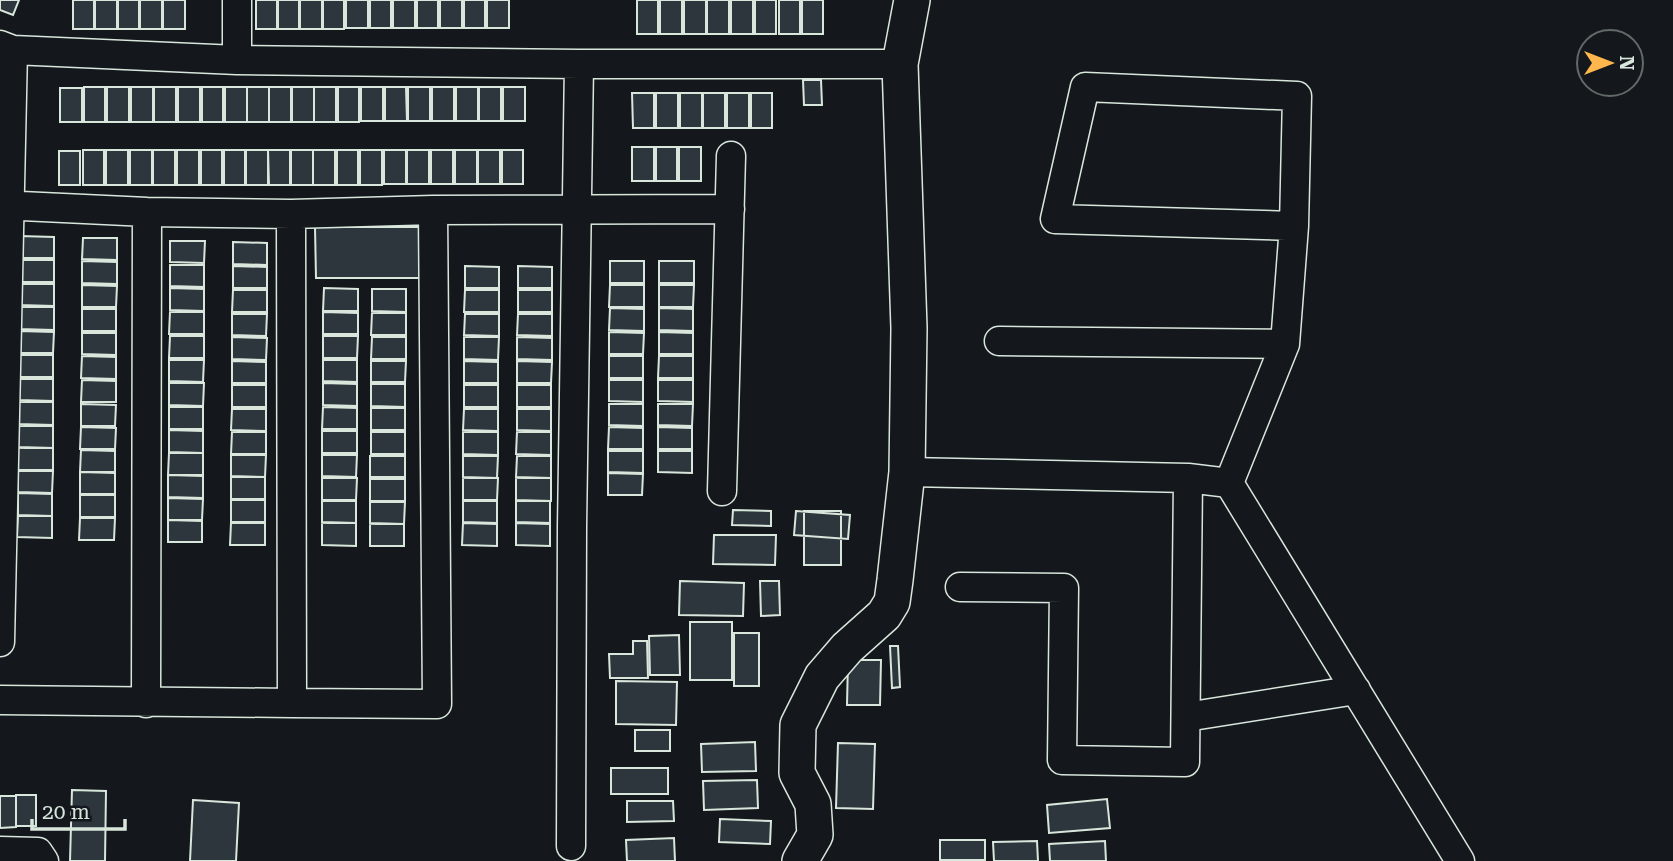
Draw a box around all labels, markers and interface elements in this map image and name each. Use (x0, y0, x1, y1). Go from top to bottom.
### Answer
north arrow (1575, 28, 1645, 98)
text: N (1615, 56, 1638, 71)
scale bar (32, 788, 124, 832)
text: 20 m (42, 800, 90, 824)

